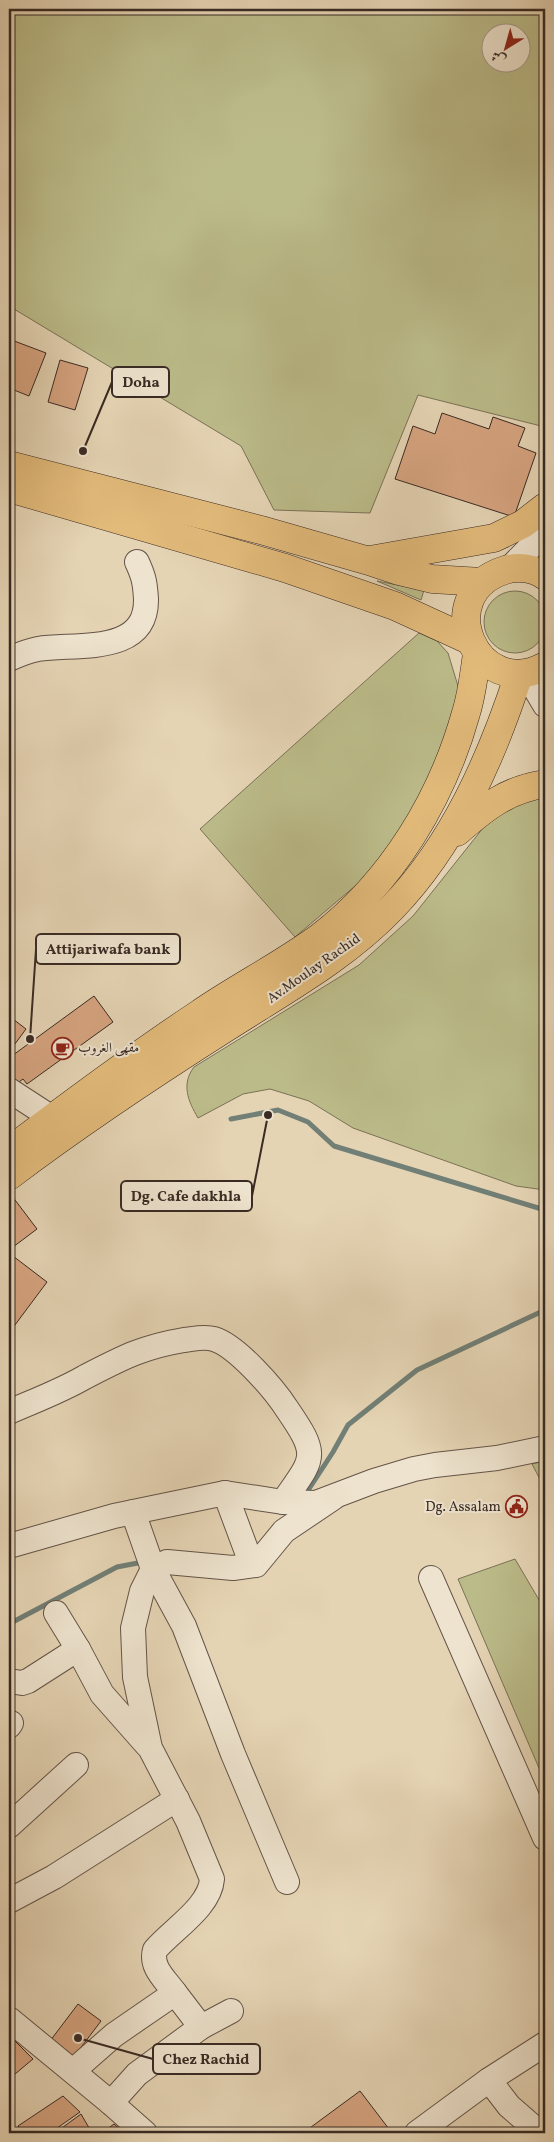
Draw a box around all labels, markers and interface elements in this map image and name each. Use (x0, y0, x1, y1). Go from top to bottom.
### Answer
north arrow (482, 22, 532, 72)
text: ش (488, 45, 510, 69)
callout: Doha (112, 367, 169, 397)
text: Doha (122, 373, 160, 394)
street label: Av.Moulay Rachid (263, 930, 365, 1008)
callout: Attijariwafa bank (36, 934, 180, 964)
text: Attijariwafa bank (46, 940, 170, 961)
cafe icon: مقهى الغروب (50, 1036, 74, 1060)
place label: مقهى الغروب (78, 1039, 139, 1058)
callout: Dg. Cafe dakhla (121, 1181, 252, 1211)
text: Dg. Cafe dakhla (131, 1187, 241, 1208)
public building icon: Dg. Assalam (505, 1495, 529, 1519)
place label: Dg. Assalam (425, 1498, 501, 1517)
callout: Chez Rachid (153, 2044, 260, 2074)
text: Chez Rachid (162, 2050, 250, 2071)

